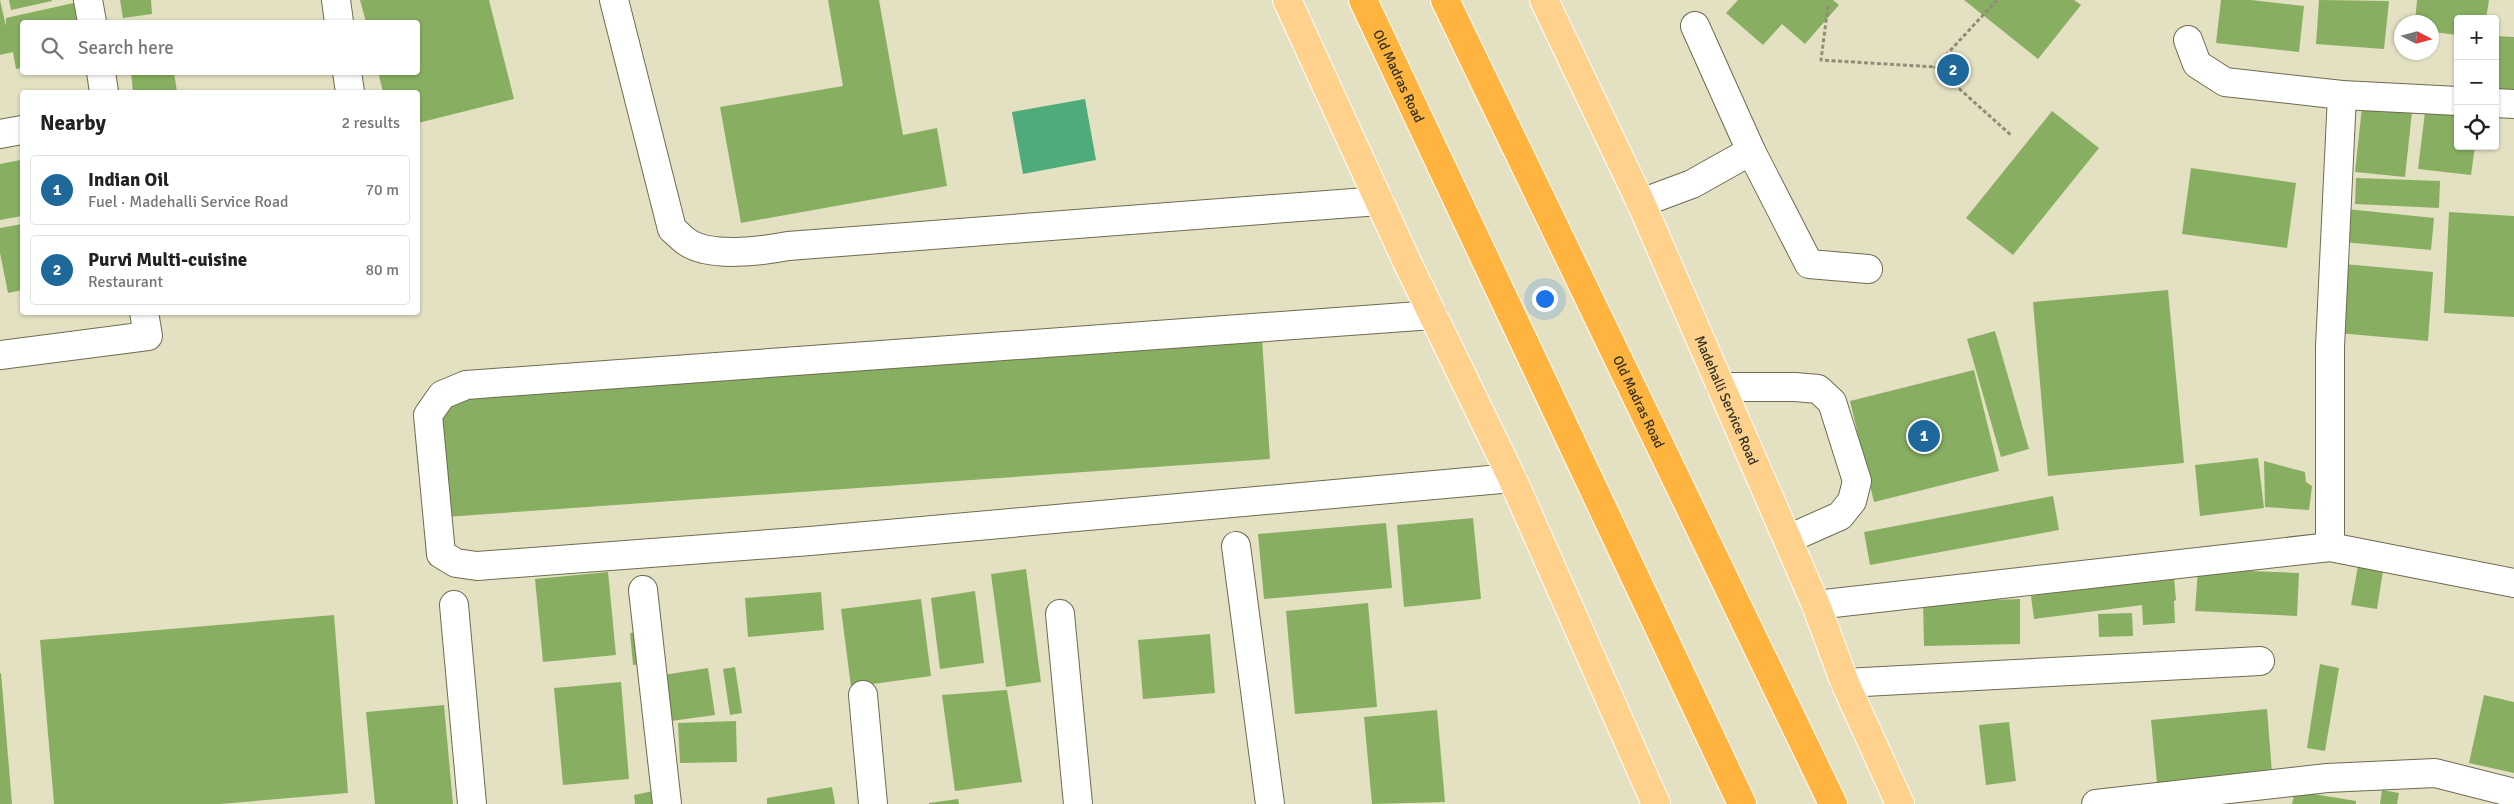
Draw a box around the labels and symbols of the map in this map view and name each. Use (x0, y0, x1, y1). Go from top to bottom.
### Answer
north arrow (2394, 15, 2439, 60)
street label: Old Madras Road (1370, 27, 1428, 125)
pin: 2 (1937, 51, 1969, 89)
your location (1532, 286, 1558, 312)
street label: Madehalli Service Road (1691, 333, 1762, 467)
street label: Old Madras Road (1609, 353, 1668, 451)
pin: 1 (1908, 417, 1940, 455)

